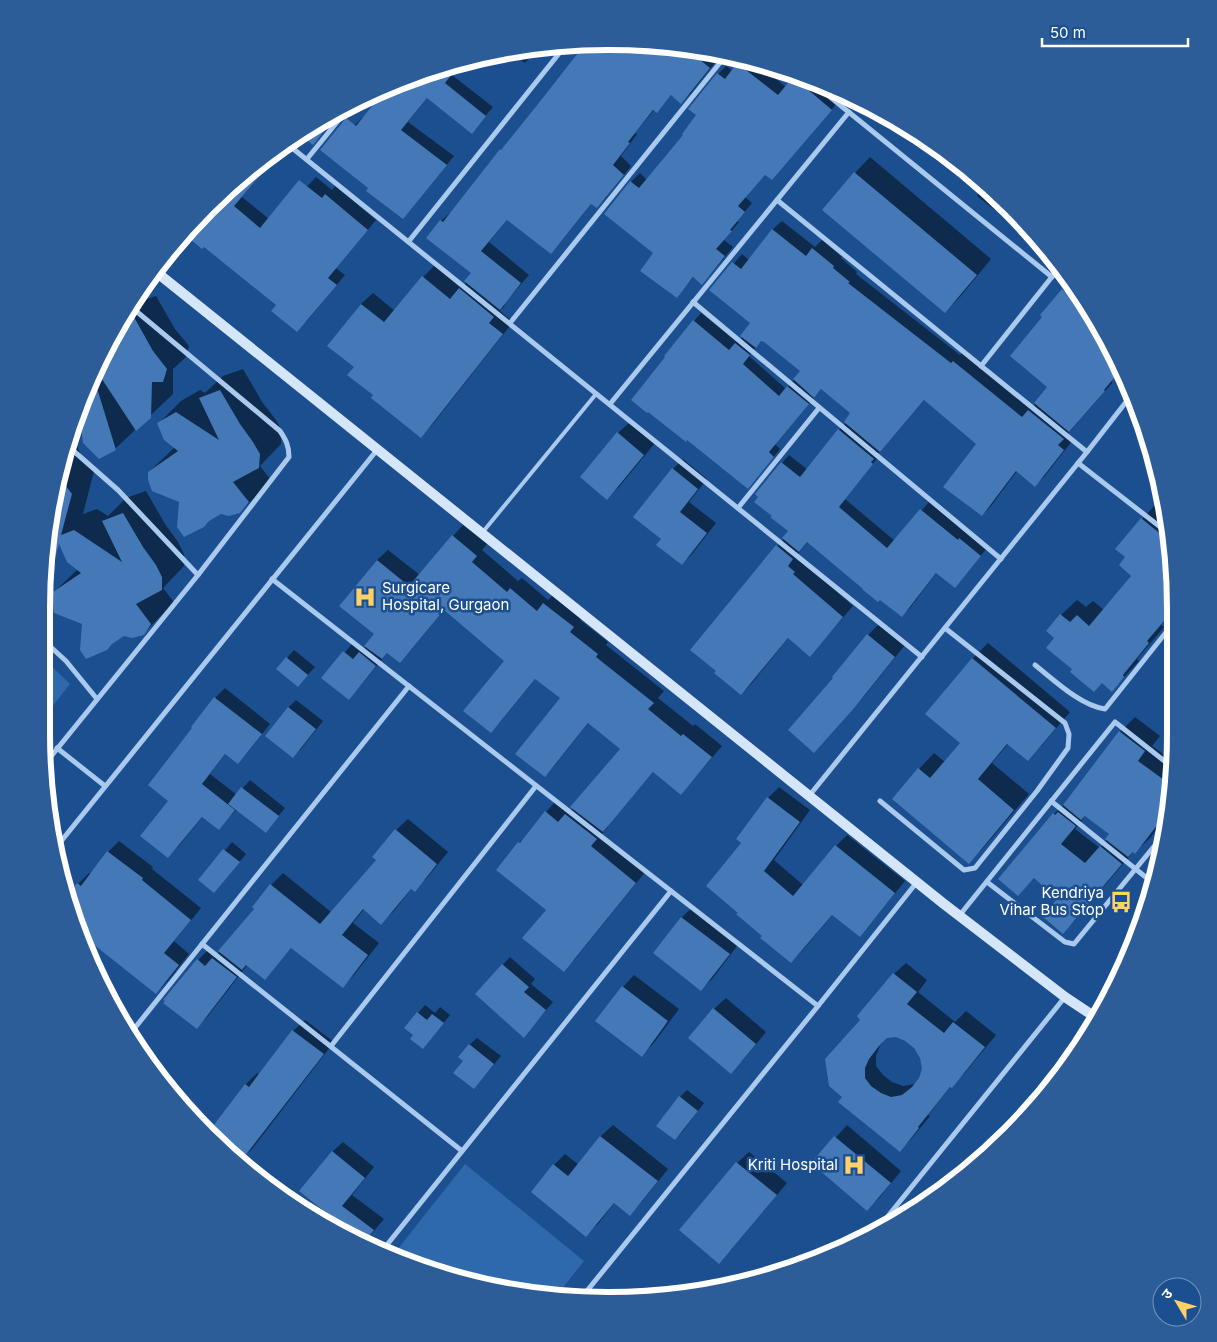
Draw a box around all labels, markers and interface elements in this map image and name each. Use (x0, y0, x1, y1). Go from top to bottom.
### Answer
scale bar (1042, 15, 1188, 47)
text: 50 m (1050, 23, 1086, 42)
place label: Surgicare Hospital, Gurgaon (382, 578, 509, 614)
hospital icon: Surgicare Hospital, Gurgaon (352, 584, 378, 610)
place label: Kendriya Vihar Bus Stop (999, 883, 1104, 919)
bus stop icon: Kendriya Vihar Bus Stop (1108, 889, 1134, 915)
hospital icon: Kriti Hospital (841, 1152, 867, 1178)
place label: Kriti Hospital (748, 1155, 838, 1174)
north arrow (1152, 1277, 1202, 1327)
text: उ (1157, 1285, 1176, 1302)

